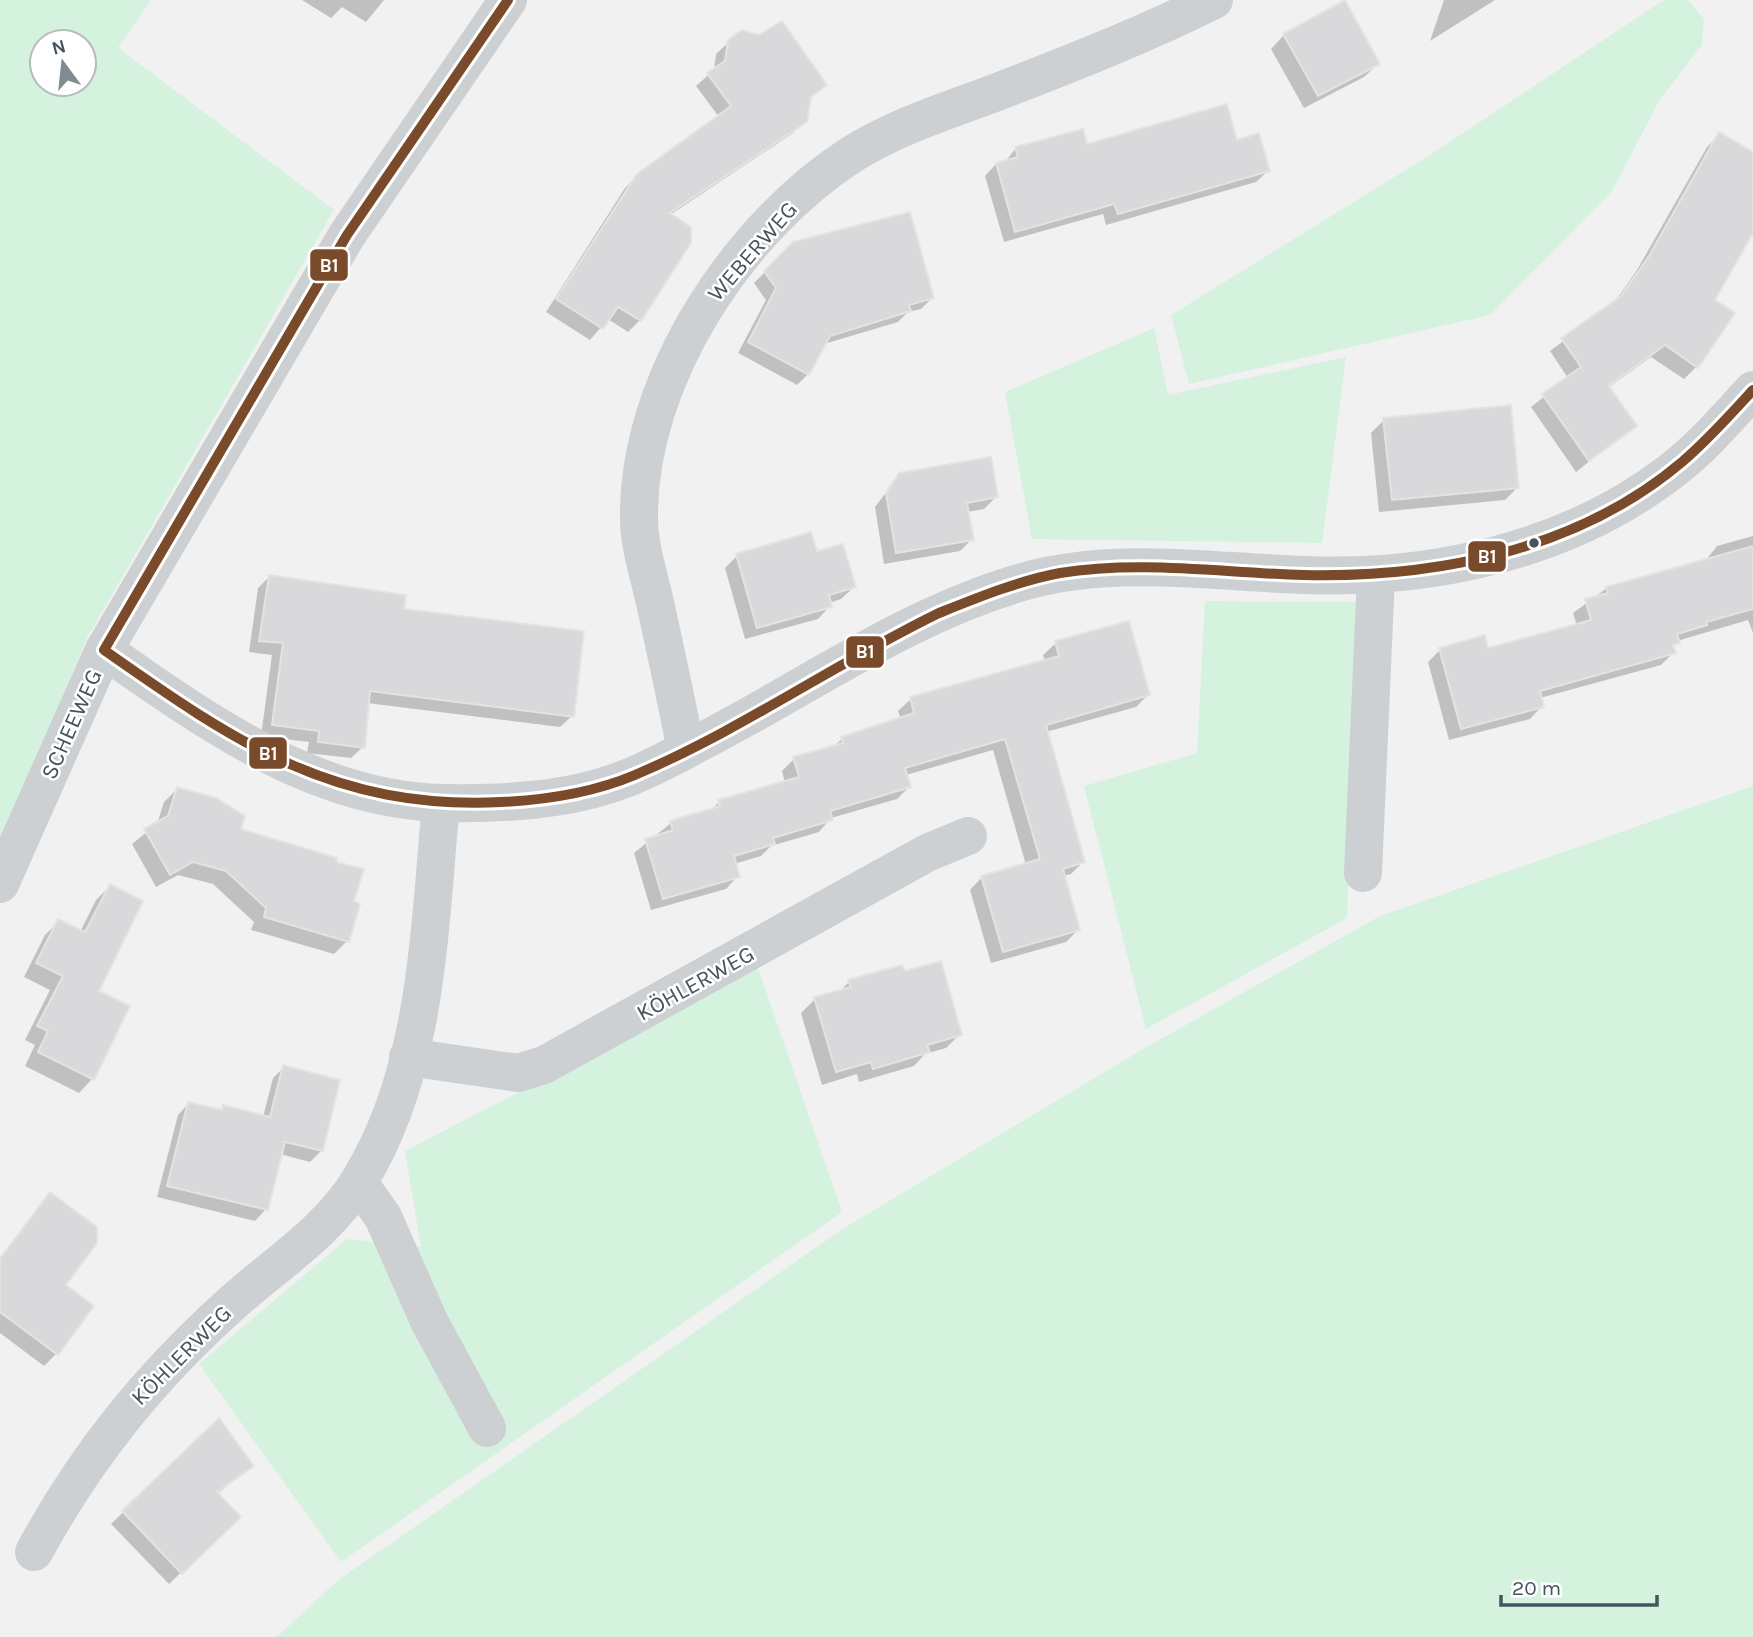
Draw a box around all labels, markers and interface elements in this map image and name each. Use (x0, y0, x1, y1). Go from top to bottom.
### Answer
north arrow (28, 28, 98, 98)
text: N (49, 35, 68, 60)
street label: WEBERWEG (702, 196, 803, 307)
line badge: B1 (309, 248, 349, 282)
text: B1 (319, 255, 339, 277)
unlabelled marker (1527, 536, 1541, 550)
line badge: B1 (1467, 540, 1507, 573)
text: B1 (1477, 546, 1497, 568)
line badge: B1 (845, 635, 885, 669)
text: B1 (855, 641, 875, 663)
street label: SCHEEWEG (35, 665, 108, 783)
line badge: B1 (248, 736, 288, 770)
text: B1 (258, 743, 278, 765)
street label: KÖHLERWEG (632, 940, 759, 1027)
street label: KÖHLERWEG (126, 1300, 237, 1411)
scale bar (1501, 1564, 1657, 1608)
text: 20 m (1512, 1576, 1561, 1600)

